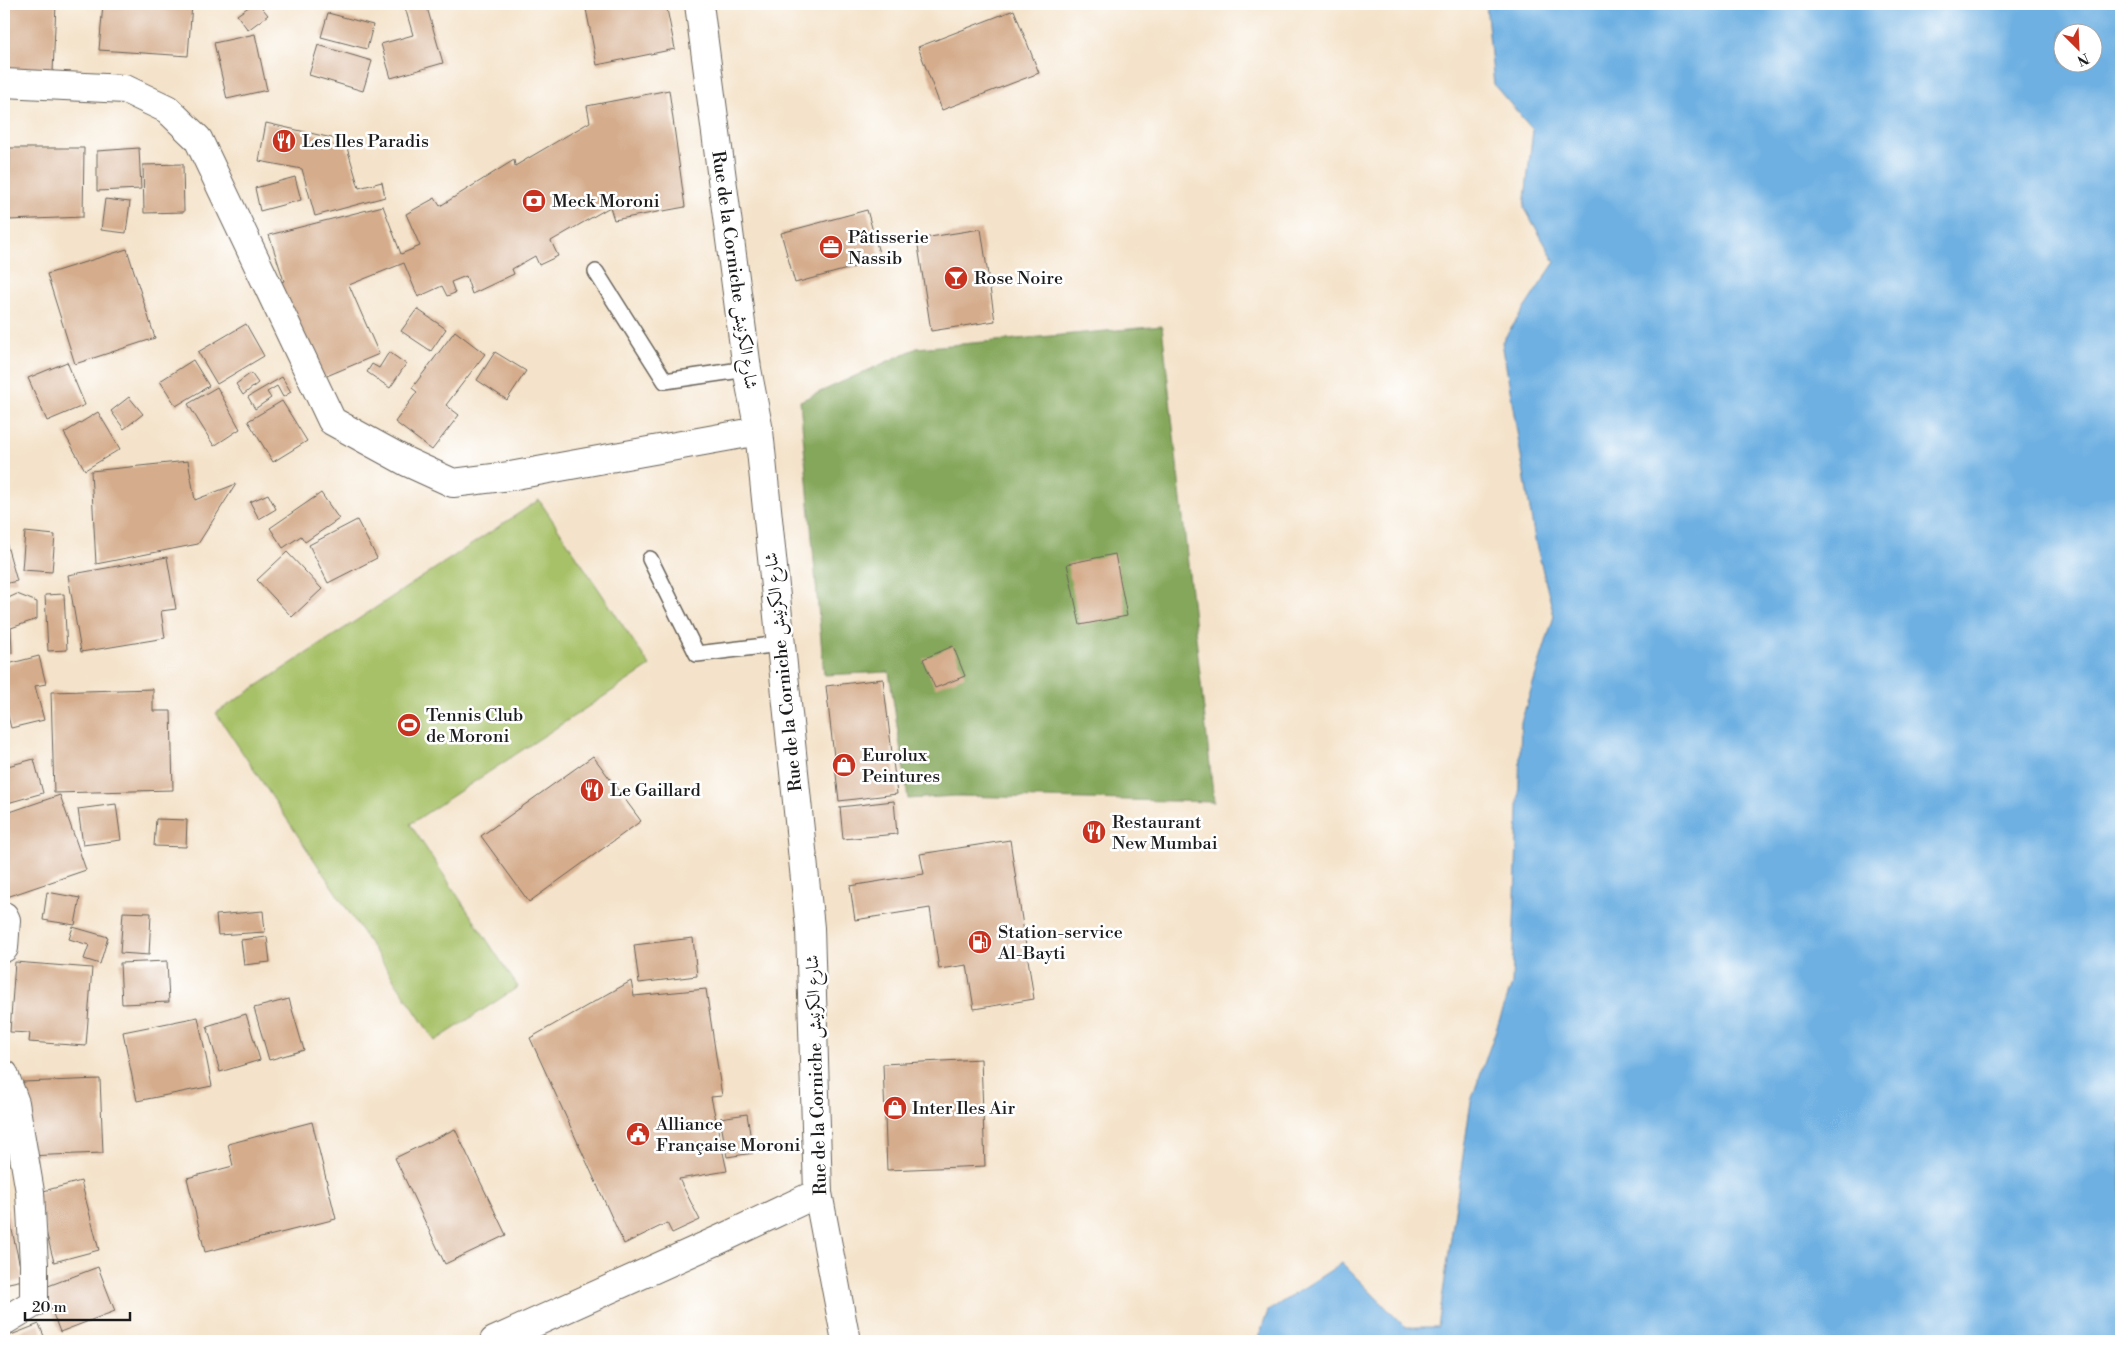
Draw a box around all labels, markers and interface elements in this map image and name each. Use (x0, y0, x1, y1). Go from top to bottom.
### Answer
north arrow (2052, 22, 2102, 72)
text: N (2074, 48, 2092, 69)
restaurant icon: Les Iles Paradis (271, 128, 297, 154)
place label: Les Iles Paradis (302, 130, 429, 153)
street label: Rue de la Corniche شارع الكرنيش (703, 149, 763, 391)
bank icon: Meck Moroni (521, 188, 547, 214)
place label: Meck Moroni (552, 190, 660, 213)
place label: Pâtisserie Nassib (848, 226, 929, 270)
office icon: Pâtisserie Nassib (818, 234, 844, 260)
bar icon: Rose Noire (943, 265, 969, 291)
place label: Rose Noire (974, 267, 1063, 290)
street label: Rue de la Corniche شارع الكرنيش (759, 551, 810, 793)
place label: Tennis Club de Moroni (426, 704, 523, 748)
sports icon: Tennis Club de Moroni (396, 712, 422, 738)
place label: Eurolux Peintures (862, 744, 940, 788)
shop icon: Eurolux Peintures (831, 752, 857, 778)
restaurant icon: Le Gaillard (579, 777, 605, 803)
place label: Le Gaillard (610, 779, 701, 802)
place label: Restaurant New Mumbai (1112, 811, 1218, 855)
restaurant icon: Restaurant New Mumbai (1081, 819, 1107, 845)
place label: Station-service Al-Bayti (997, 921, 1123, 965)
fuel station icon: Station-service Al-Bayti (967, 929, 993, 955)
street label: Rue de la Corniche شارع الكرنيش (801, 954, 835, 1196)
shop icon: Inter Iles Air (882, 1095, 908, 1121)
place label: Inter Iles Air (912, 1097, 1015, 1120)
place label: Alliance Française Moroni (655, 1113, 800, 1157)
public building icon: Alliance Française Moroni (625, 1121, 651, 1147)
scale bar (25, 1290, 130, 1322)
text: 20 m (32, 1298, 67, 1317)

